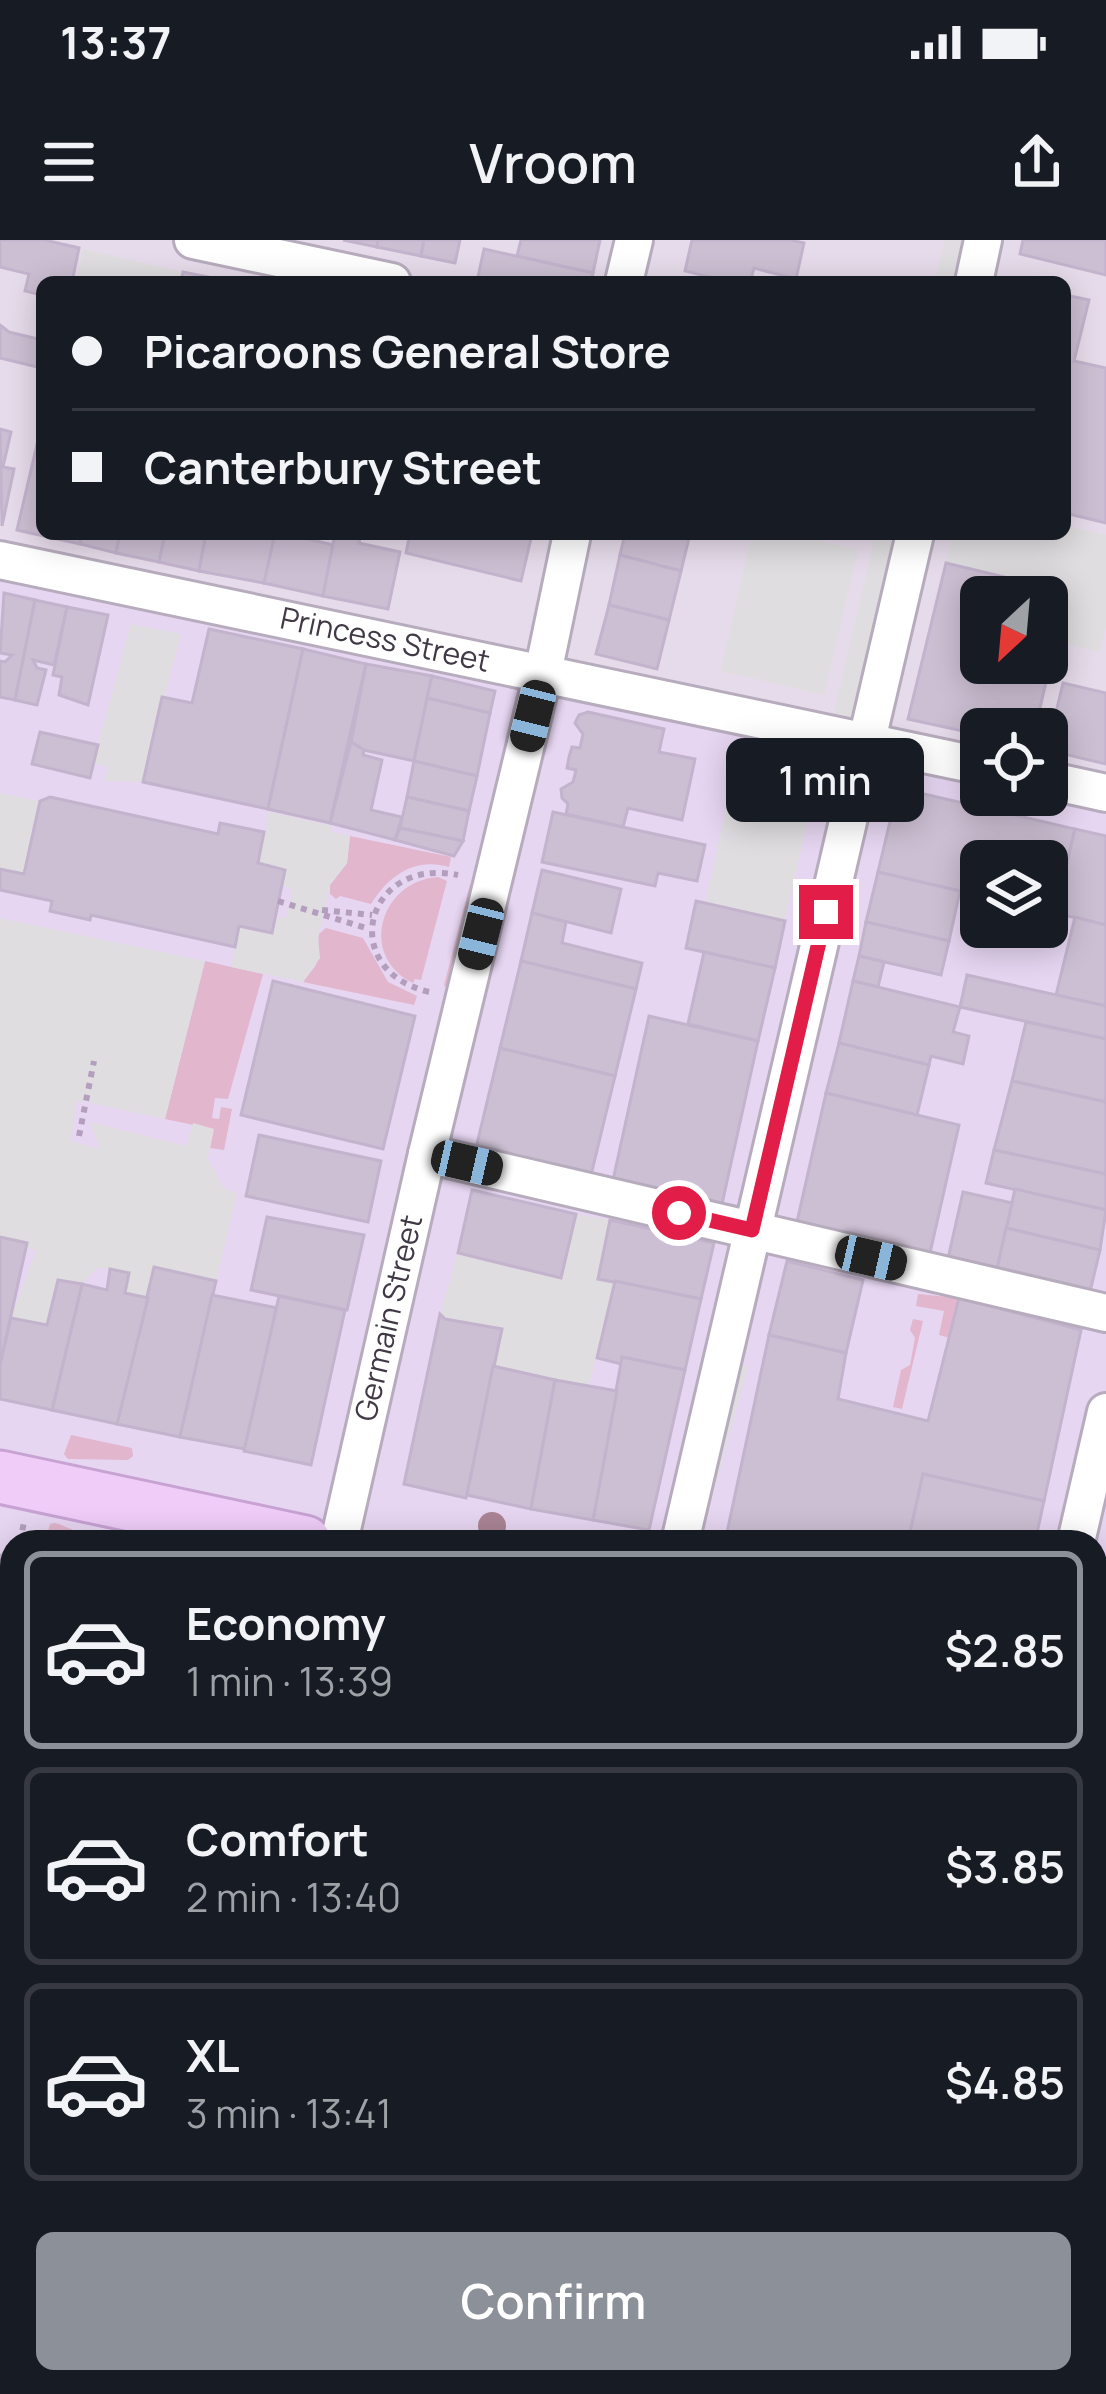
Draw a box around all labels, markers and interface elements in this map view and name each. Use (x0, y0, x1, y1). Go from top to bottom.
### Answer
text: 13:37 (60, 11, 171, 73)
text: Vroom (469, 125, 637, 199)
icon: menu (36, 129, 102, 195)
icon: share (1004, 129, 1070, 195)
text: Picaroons General Store (144, 320, 671, 382)
text: Canterbury Street (144, 436, 542, 498)
north arrow (960, 576, 1068, 684)
map controls (960, 576, 1068, 948)
street label: Princess Street (277, 596, 494, 681)
car (507, 677, 559, 755)
button: locate (960, 708, 1068, 816)
callout: 1 min (727, 738, 925, 822)
text: 1 min (779, 753, 871, 807)
button: layers (960, 840, 1068, 948)
route end (799, 885, 853, 939)
car (455, 895, 507, 973)
car (428, 1137, 506, 1189)
route start (652, 1186, 706, 1240)
street label: Germain Street (344, 1210, 431, 1425)
car (832, 1232, 910, 1284)
text: Economy (186, 1592, 386, 1654)
icon: car (42, 1596, 150, 1704)
text: $2.85 (945, 1619, 1065, 1681)
text: 1 min · 13:39 (186, 1654, 393, 1708)
text: Comfort (186, 1808, 369, 1870)
icon: car (42, 1812, 150, 1920)
text: $3.85 (945, 1835, 1065, 1897)
text: 2 min · 13:40 (186, 1870, 401, 1924)
text: XL (186, 2024, 240, 2086)
icon: car (42, 2028, 150, 2136)
text: $4.85 (945, 2051, 1065, 2113)
text: 3 min · 13:41 (186, 2086, 392, 2140)
button: Confirm (36, 2232, 1071, 2370)

